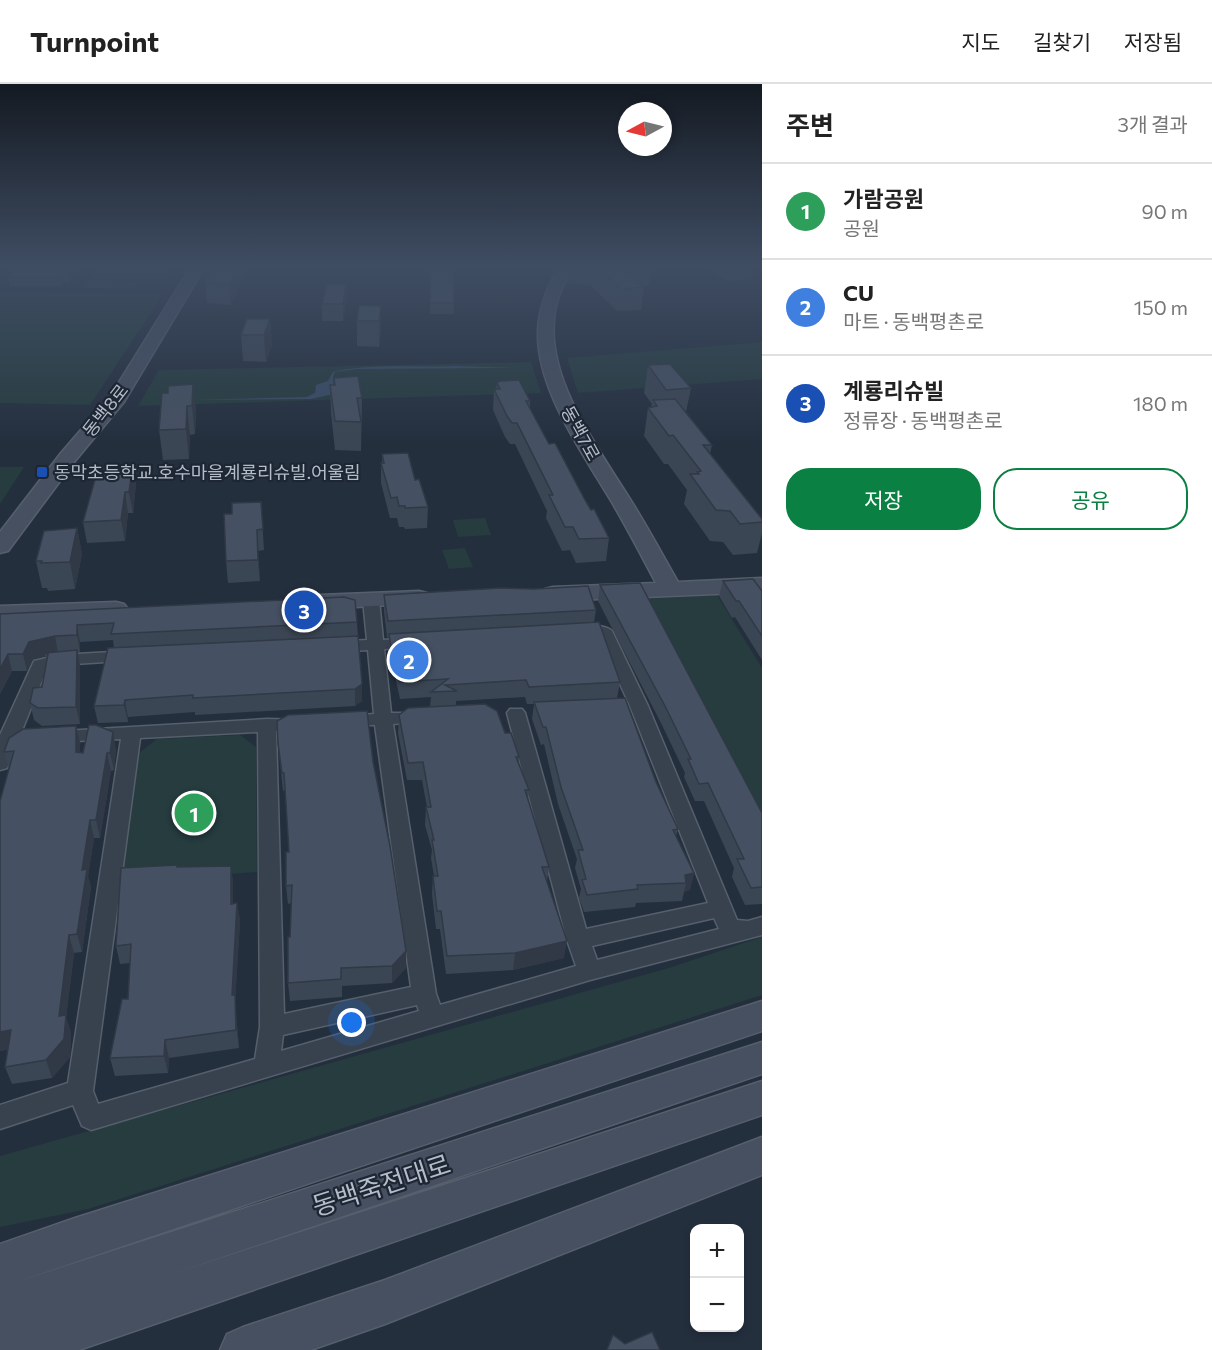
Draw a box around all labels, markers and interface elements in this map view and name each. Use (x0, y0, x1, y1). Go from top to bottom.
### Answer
text: Turnpoint (30, 24, 159, 58)
text: 지도 (961, 29, 1000, 54)
text: 길찾기 (1033, 29, 1091, 54)
text: 저장됨 (1124, 29, 1182, 54)
north arrow (618, 102, 672, 156)
text: 주변 (786, 109, 834, 140)
text: 3개 결과 (1118, 112, 1188, 136)
text: 가람공원 (843, 185, 924, 212)
text: 1 (801, 199, 810, 223)
text: 90 m (1142, 199, 1188, 223)
text: 공원 (843, 216, 880, 240)
text: CU (843, 279, 874, 306)
text: 2 (800, 295, 811, 319)
text: 150 m (1134, 295, 1188, 319)
text: 마트 · 동백평촌로 (843, 309, 984, 333)
text: 계룡리슈빌 (843, 377, 944, 404)
street label: 동백8로 (78, 379, 132, 441)
text: 3 (800, 391, 811, 415)
text: 180 m (1133, 391, 1188, 415)
street label: 동백7로 (557, 402, 605, 464)
text: 정류장 · 동백평촌로 (843, 408, 1003, 432)
place label: 동막초등학교.호수마을계룡리슈빌.어울림 (54, 461, 361, 483)
marker: 동막초등학교.호수마을계룡리슈빌.어울림 (35, 465, 49, 479)
button: 저장 (786, 468, 981, 530)
button: 공유 (993, 468, 1188, 530)
pin: 3 (284, 588, 324, 632)
pin: 2 (390, 638, 428, 682)
pin: 1 (174, 790, 214, 836)
your location (337, 1008, 366, 1037)
street label: 동백죽전대로 (308, 1147, 454, 1221)
map controls (690, 1224, 744, 1332)
button: + (690, 1224, 744, 1278)
button: − (690, 1278, 744, 1332)

